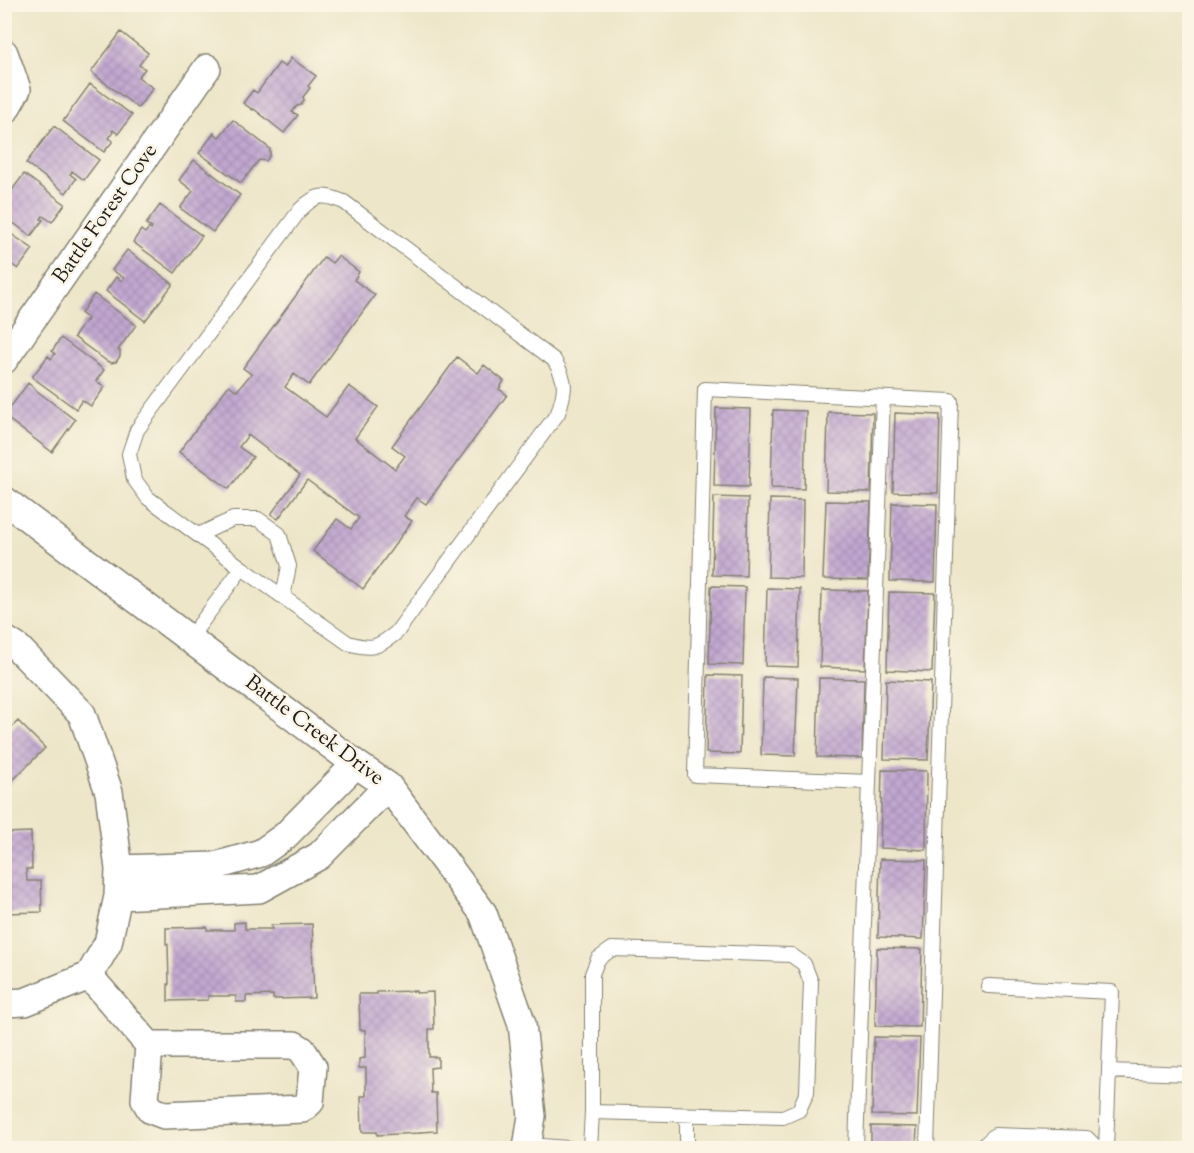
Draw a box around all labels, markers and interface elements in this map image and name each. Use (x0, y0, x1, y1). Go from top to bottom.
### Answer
street label: Battle Forest Cove (46, 138, 166, 290)
street label: Battle Creek Drive (238, 669, 390, 793)

